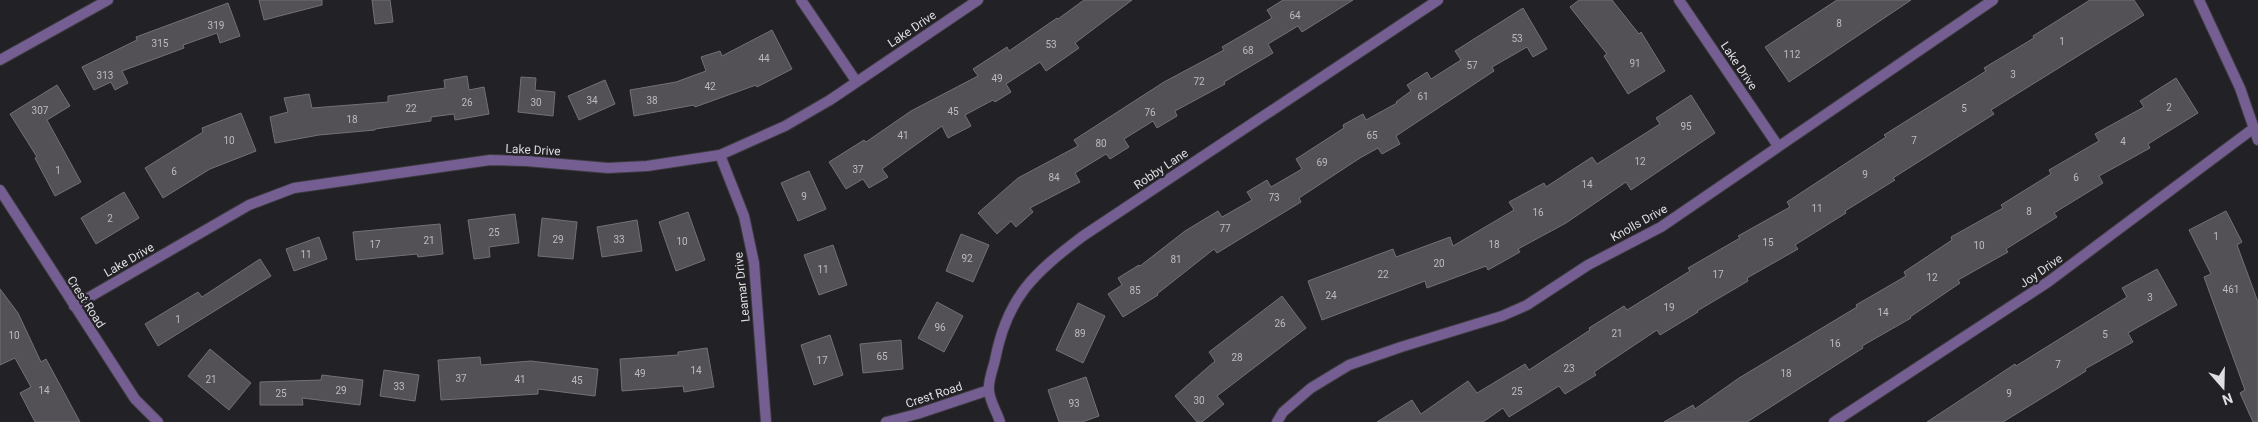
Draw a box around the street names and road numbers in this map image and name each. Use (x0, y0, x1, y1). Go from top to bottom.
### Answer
street label: Lake Drive (885, 8, 939, 50)
street label: Lake Drive (1718, 39, 1760, 93)
street label: Lake Drive (505, 142, 561, 158)
street label: Robby Lane (1131, 146, 1191, 192)
street label: Knolls Drive (1608, 202, 1670, 244)
street label: Lake Drive (102, 240, 156, 280)
street label: Leamar Drive (731, 251, 753, 323)
street label: Joy Drive (2017, 251, 2065, 291)
street label: Crest Road (64, 274, 108, 330)
street label: Crest Road (904, 379, 964, 411)

